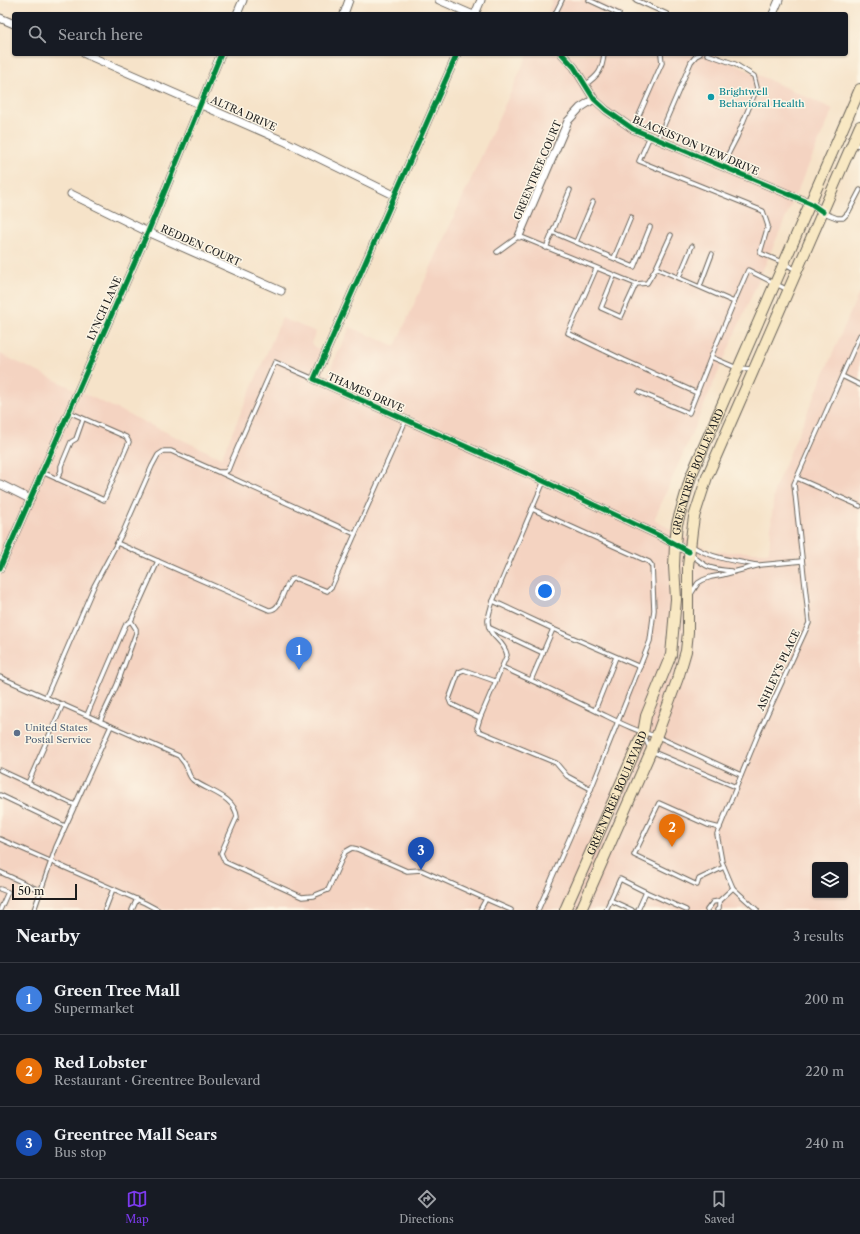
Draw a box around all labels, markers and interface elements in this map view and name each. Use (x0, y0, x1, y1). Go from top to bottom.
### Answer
search box (12, 12, 848, 56)
icon: search (26, 23, 48, 45)
text: Search here (58, 25, 143, 44)
place label: Brightwell Behavioral Health (719, 85, 805, 110)
marker: Brightwell Behavioral Health (706, 92, 716, 102)
street label: ALTRA DRIVE (208, 93, 279, 134)
street label: BLACKISTON VIEW DRIVE (630, 113, 761, 178)
street label: GREENTREE COURT (511, 118, 565, 222)
street label: REDDEN COURT (159, 222, 243, 269)
street label: LYNCH LANE (84, 274, 124, 342)
street label: THAMES DRIVE (326, 370, 406, 415)
street label: GREENTREE BOULEVARD (670, 406, 727, 536)
your location (535, 581, 555, 601)
street label: ASHLEY'S PLACE (754, 627, 803, 714)
pin: 1 (286, 637, 312, 670)
place label: United States Postal Service (25, 721, 92, 746)
marker: United States Postal Service (12, 728, 22, 738)
street label: GREENTREE BOULEVARD (584, 729, 650, 857)
pin: 2 (659, 814, 685, 847)
pin: 3 (408, 837, 434, 870)
map controls (812, 862, 848, 898)
button: layers (812, 862, 848, 898)
scale bar (12, 882, 77, 901)
text: 50 m (18, 884, 44, 898)
text: Nearby (16, 926, 80, 946)
text: 3 results (793, 928, 844, 944)
text: Green Tree Mall (54, 981, 180, 1000)
text: 1 (26, 991, 32, 1007)
text: 200 m (804, 991, 844, 1007)
text: Supermarket (54, 1000, 134, 1016)
text: Red Lobster (54, 1053, 147, 1072)
text: 2 (25, 1063, 33, 1079)
text: 220 m (805, 1063, 844, 1079)
text: Restaurant · Greentree Boulevard (54, 1072, 260, 1088)
text: Greentree Mall Sears (54, 1125, 217, 1144)
text: 3 (25, 1135, 33, 1151)
text: 240 m (805, 1135, 844, 1151)
text: Bus stop (54, 1144, 106, 1160)
tab: Map (125, 1188, 149, 1226)
tab: Directions (399, 1188, 454, 1226)
tab: Saved (704, 1188, 735, 1226)

